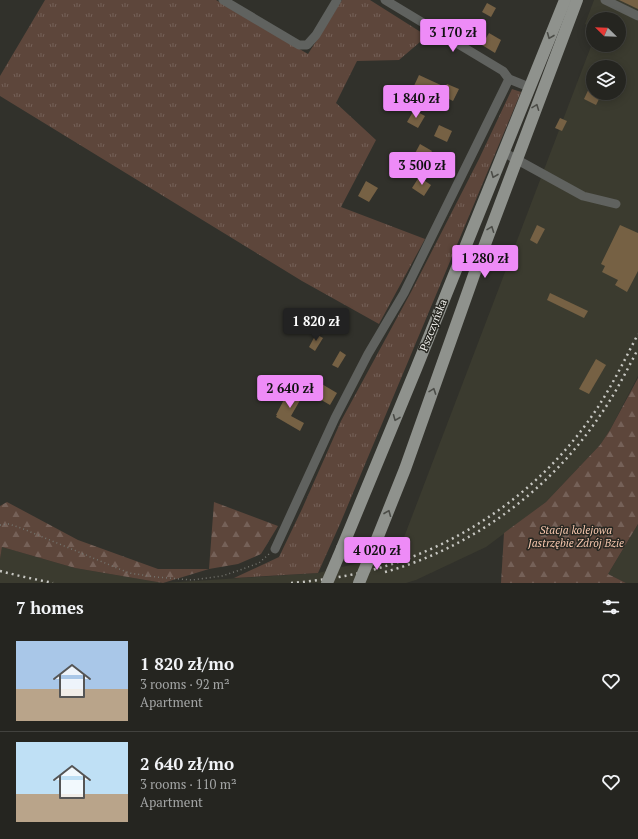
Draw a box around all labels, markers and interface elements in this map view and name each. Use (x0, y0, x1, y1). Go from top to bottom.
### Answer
north arrow (586, 12, 626, 52)
map controls (586, 12, 626, 100)
pin: 3 170 zł (412, 19, 494, 53)
text: 3 170 zł (429, 23, 477, 41)
one-way arrow (547, 32, 555, 40)
button: layers (586, 60, 626, 100)
pin: 1 840 zł (375, 85, 457, 119)
text: 1 840 zł (392, 89, 440, 107)
one-way arrow (532, 104, 540, 111)
pin: 3 500 zł (381, 152, 463, 186)
text: 3 500 zł (398, 156, 446, 174)
one-way arrow (490, 171, 498, 178)
one-way arrow (486, 225, 494, 232)
pin: 1 280 zł (444, 245, 526, 279)
text: 1 280 zł (461, 249, 509, 267)
street label: Pszczyńska (416, 297, 450, 353)
pin: 1 820 zł (275, 308, 357, 342)
text: 1 820 zł (292, 312, 340, 330)
pin: 2 640 zł (249, 375, 331, 409)
text: 2 640 zł (266, 379, 314, 397)
one-way arrow (429, 388, 437, 395)
one-way arrow (392, 414, 400, 421)
one-way arrow (383, 509, 391, 516)
park label: Stacja kolejowa Jastrzębie Zdrój Bzie (527, 523, 624, 550)
pin: 4 020 zł (336, 537, 418, 571)
text: 4 020 zł (353, 541, 401, 559)
text: 7 homes (16, 596, 84, 619)
icon: filters (600, 596, 622, 618)
text: 1 820 zł/mo (140, 652, 234, 675)
icon: home (48, 657, 96, 705)
icon: heart (600, 670, 622, 692)
text: 3 rooms · 92 m² (140, 675, 230, 693)
text: Apartment (140, 693, 203, 711)
text: 2 640 zł/mo (140, 752, 234, 775)
icon: home (48, 758, 96, 806)
icon: heart (600, 771, 622, 793)
text: 3 rooms · 110 m² (140, 775, 237, 793)
text: Apartment (140, 793, 203, 811)

